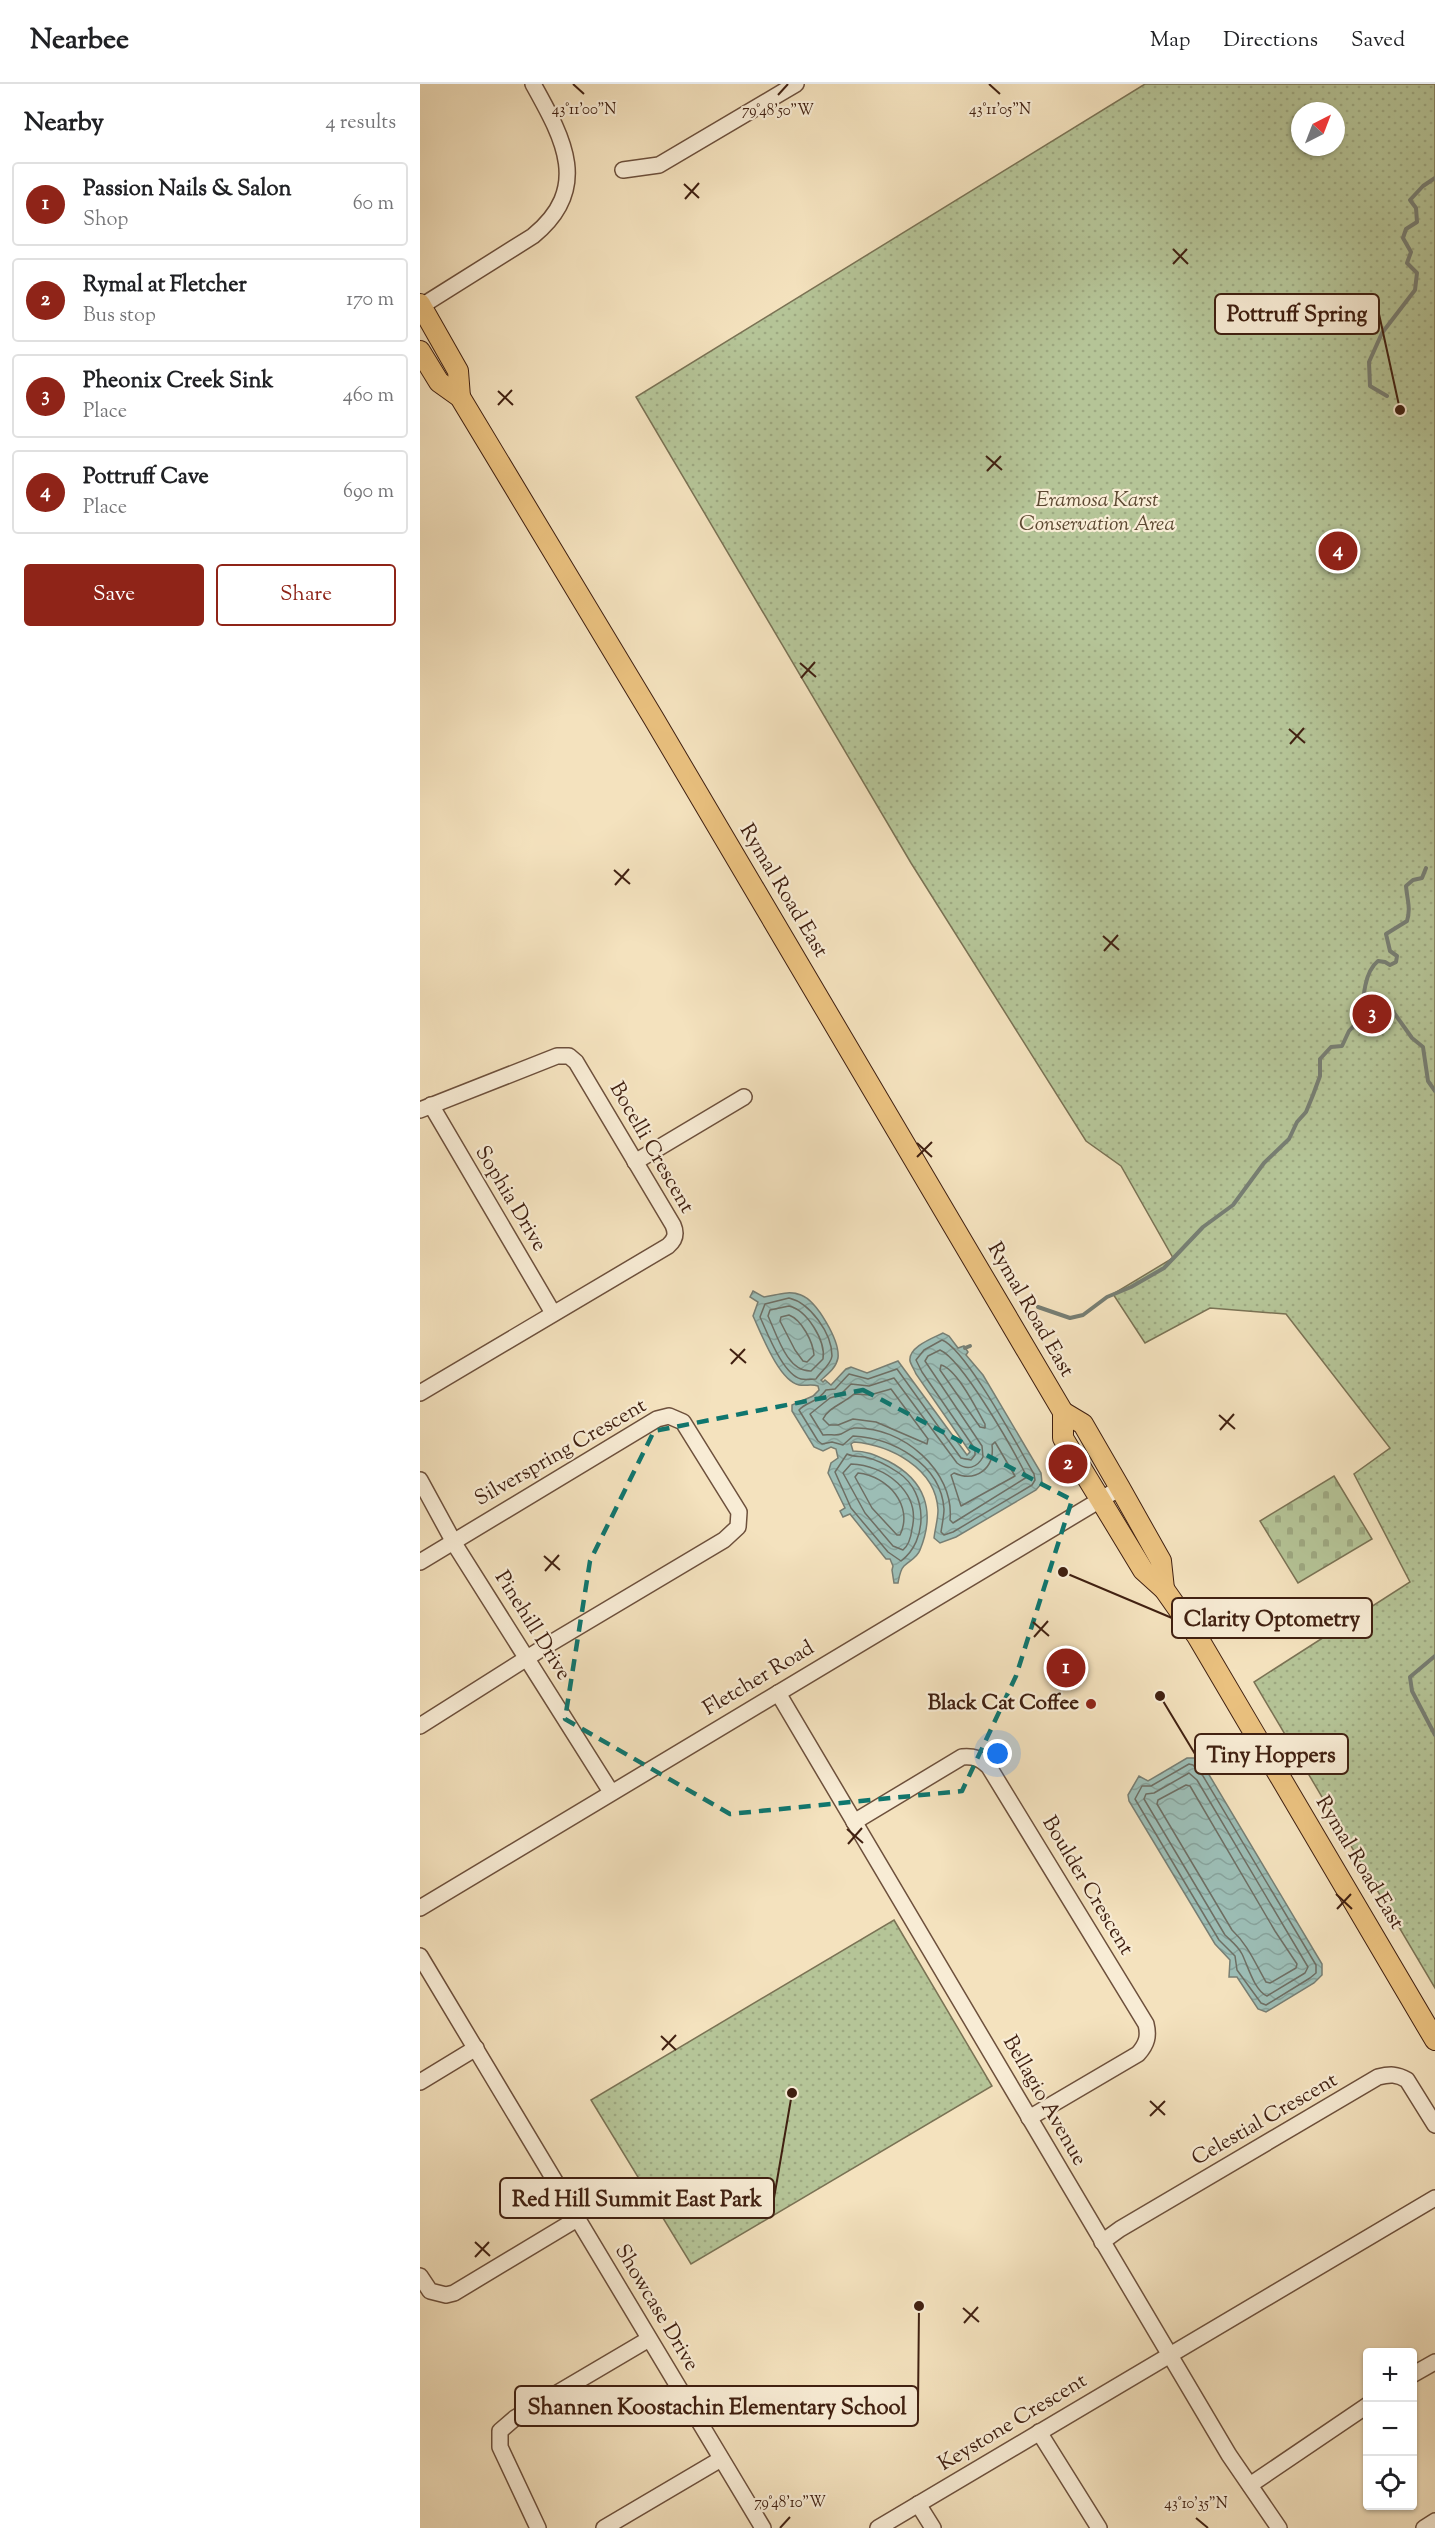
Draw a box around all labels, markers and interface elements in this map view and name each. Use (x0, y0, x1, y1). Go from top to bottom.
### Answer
text: Nearbee (30, 21, 129, 61)
text: Map (1150, 26, 1190, 56)
text: Directions (1223, 26, 1318, 56)
text: Saved (1351, 26, 1405, 56)
text: 43°11'00"N (552, 100, 616, 121)
text: 43°11'05"N (969, 100, 1031, 121)
text: 79°48'50"W (742, 101, 814, 122)
north arrow (1291, 102, 1345, 156)
text: Nearby (24, 105, 104, 142)
text: 4 results (325, 109, 396, 138)
text: Passion Nails & Salon (83, 174, 291, 206)
text: 1 (42, 190, 49, 219)
text: 60 m (353, 190, 394, 219)
text: Shop (83, 206, 128, 235)
text: Rymal at Fletcher (83, 270, 247, 302)
text: 2 (41, 286, 50, 315)
text: 170 m (346, 286, 394, 315)
callout: Pottruff Spring (1215, 294, 1379, 334)
text: Pottruff Spring (1227, 300, 1368, 332)
text: Bus stop (83, 302, 156, 331)
text: Pheonix Creek Sink (83, 366, 273, 398)
text: 3 (41, 382, 50, 411)
text: 460 m (343, 382, 394, 411)
text: Place (83, 398, 127, 427)
text: Pottruff Cave (83, 462, 209, 494)
text: 4 (40, 478, 51, 507)
text: 690 m (343, 478, 394, 507)
park label: Eramosa Karst Conservation Area (1019, 486, 1175, 540)
text: Place (83, 494, 127, 523)
pin: 4 (1318, 528, 1358, 574)
button: Save (24, 564, 204, 626)
button: Share (216, 564, 396, 626)
street label: Rymal Road East (731, 818, 835, 964)
pin: 3 (1352, 992, 1392, 1036)
street label: Bocelli Crescent (601, 1077, 701, 1219)
street label: Sophia Drive (467, 1141, 553, 1257)
street label: Rymal Road East (979, 1237, 1081, 1383)
street label: Silverspring Crescent (469, 1391, 653, 1515)
pin: 2 (1048, 1442, 1088, 1486)
street label: Pinehill Drive (486, 1565, 578, 1687)
callout: Clarity Optometry (1172, 1598, 1372, 1638)
text: Clarity Optometry (1184, 1605, 1360, 1637)
street label: Fletcher Road (698, 1634, 820, 1724)
pin: 1 (1046, 1646, 1086, 1690)
place label: Black Cat Coffee (928, 1689, 1079, 1719)
marker: Black Cat Coffee (1084, 1697, 1098, 1711)
callout: Tiny Hoppers (1195, 1734, 1348, 1774)
your location (983, 1739, 1012, 1768)
text: Tiny Hoppers (1206, 1741, 1336, 1773)
street label: Rymal Road East (1307, 1790, 1411, 1936)
street label: Boulder Crescent (1034, 1811, 1140, 1961)
street label: Bellagio Avenue (994, 2030, 1094, 2172)
street label: Celestial Crescent (1186, 2066, 1344, 2174)
callout: Red Hill Summit East Park (500, 2178, 774, 2218)
text: Red Hill Summit East Park (512, 2185, 762, 2217)
street label: Showcase Drive (606, 2239, 706, 2377)
map controls (1363, 2348, 1417, 2510)
button: + (1363, 2348, 1417, 2402)
street label: Keystone Crescent (933, 2367, 1093, 2479)
callout: Shannen Koostachin Elementary School (515, 2386, 918, 2426)
text: Shannen Koostachin Elementary School (527, 2393, 907, 2425)
button: − (1363, 2402, 1417, 2456)
button: locate (1363, 2456, 1417, 2510)
text: 79°48'10"W (754, 2493, 826, 2514)
text: 43°10'35"N (1164, 2494, 1228, 2515)

